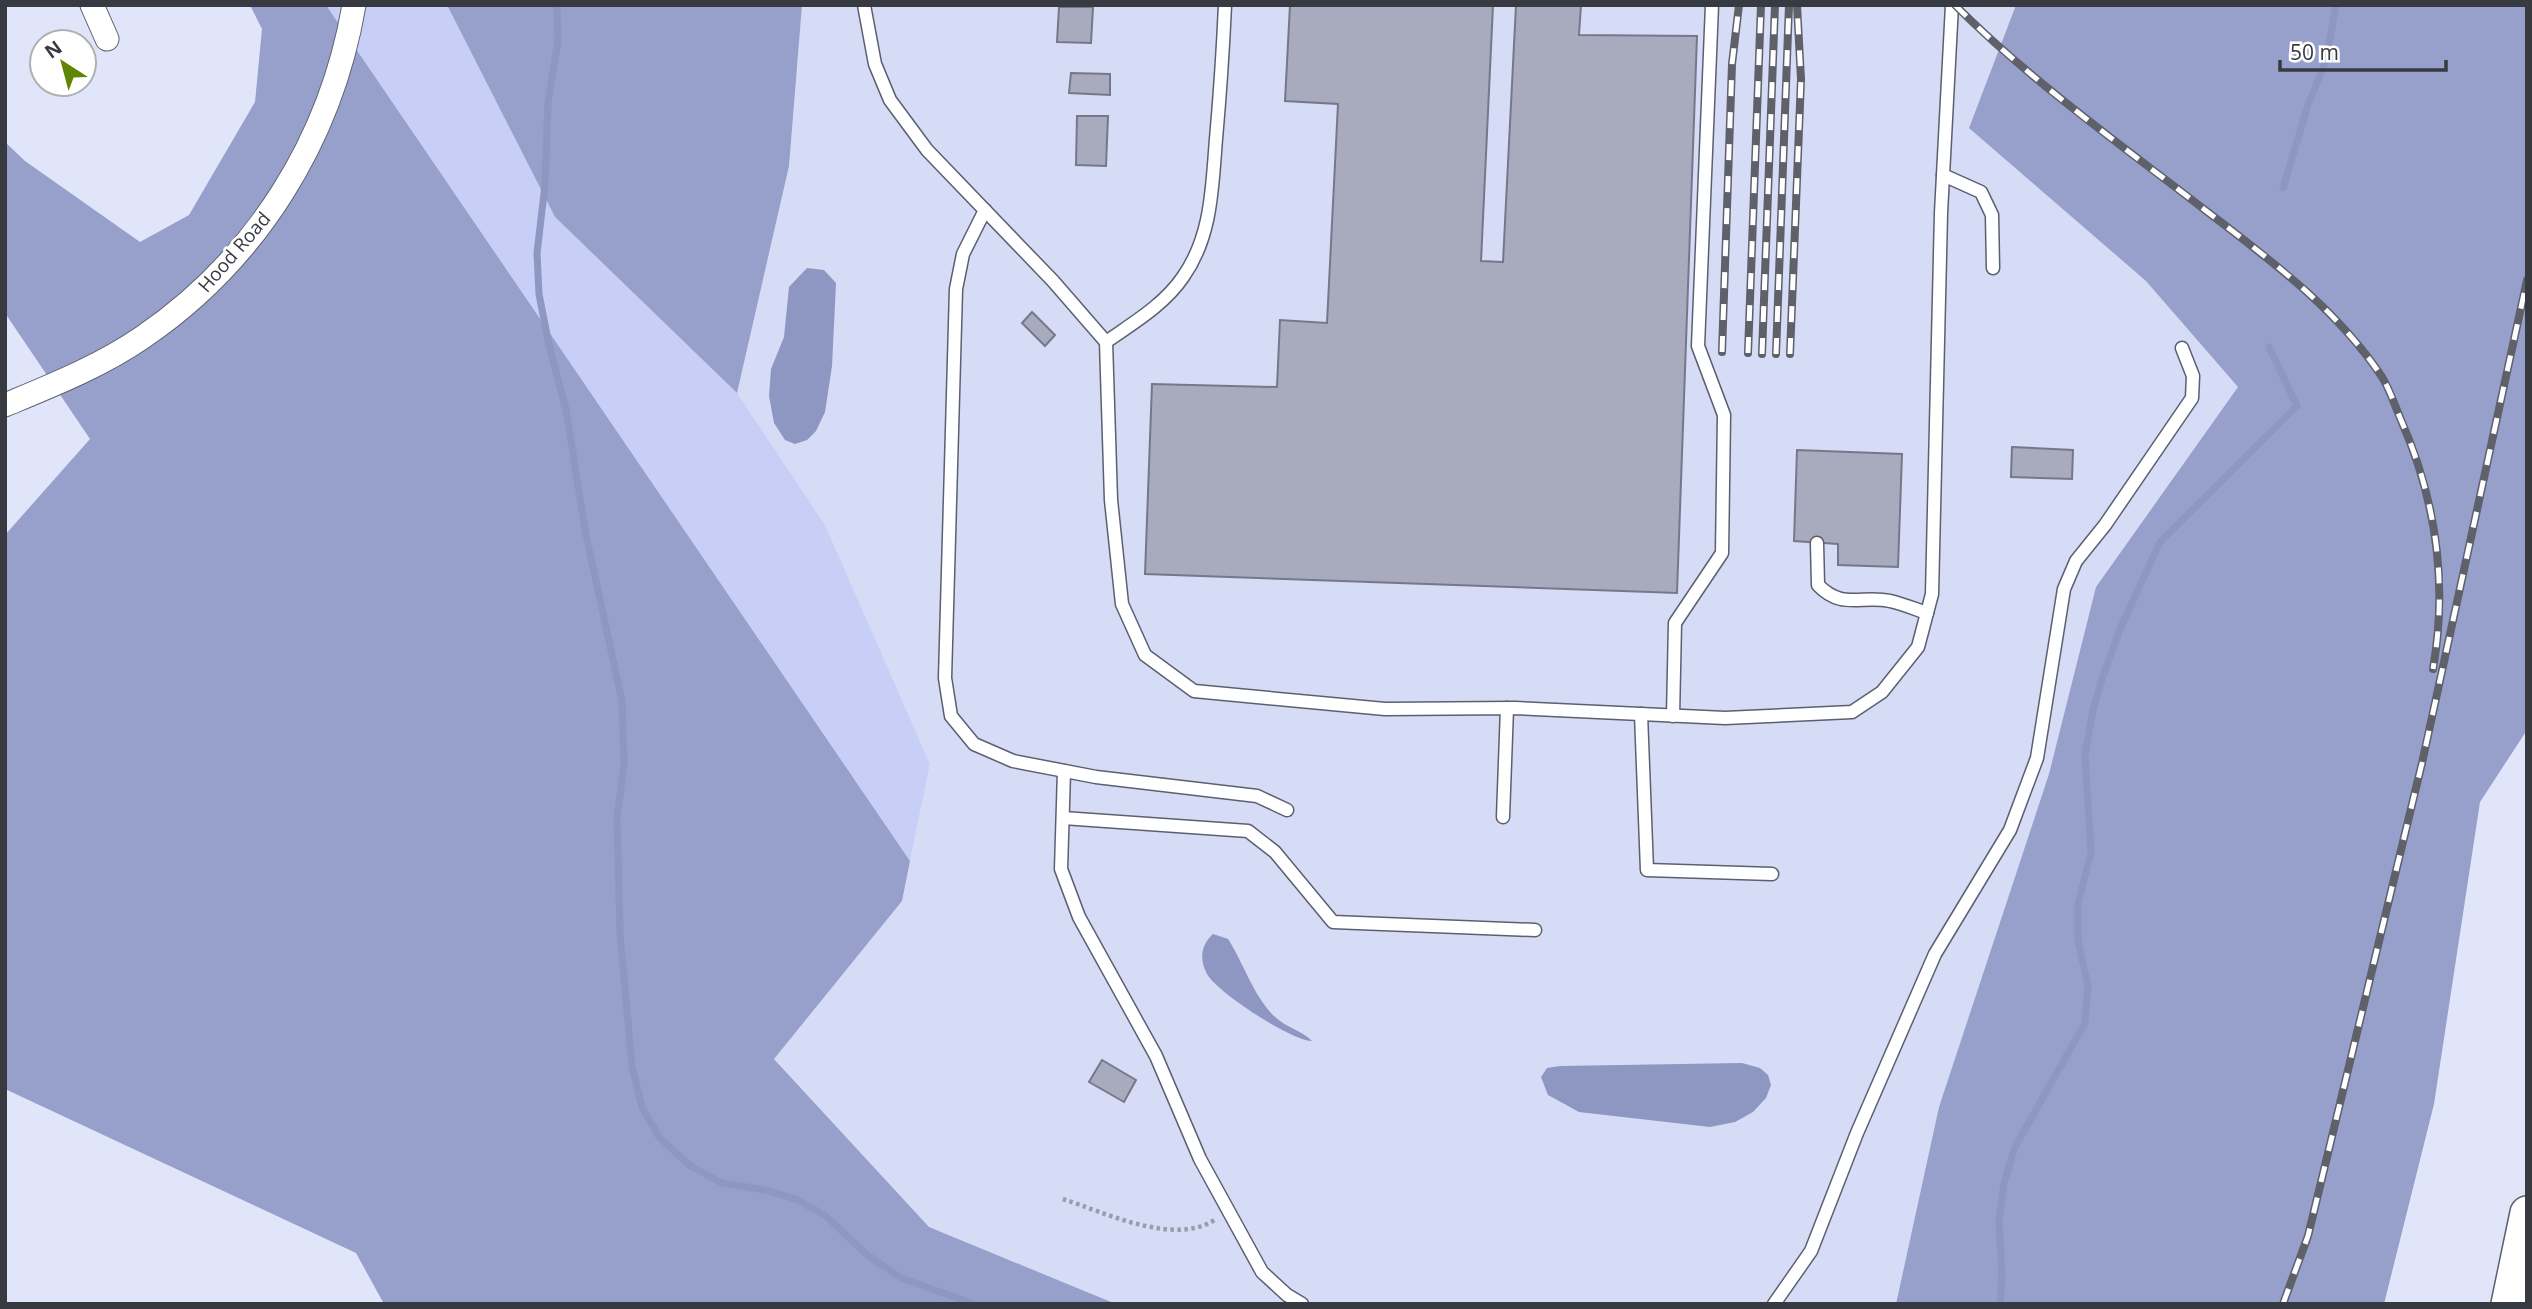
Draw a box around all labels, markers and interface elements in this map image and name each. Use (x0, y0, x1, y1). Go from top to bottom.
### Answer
north arrow (28, 28, 98, 98)
scale bar (2280, 28, 2446, 72)
text: N (39, 34, 67, 64)
text: 50 m (2290, 38, 2339, 66)
street label: Hood Road (192, 206, 276, 298)

